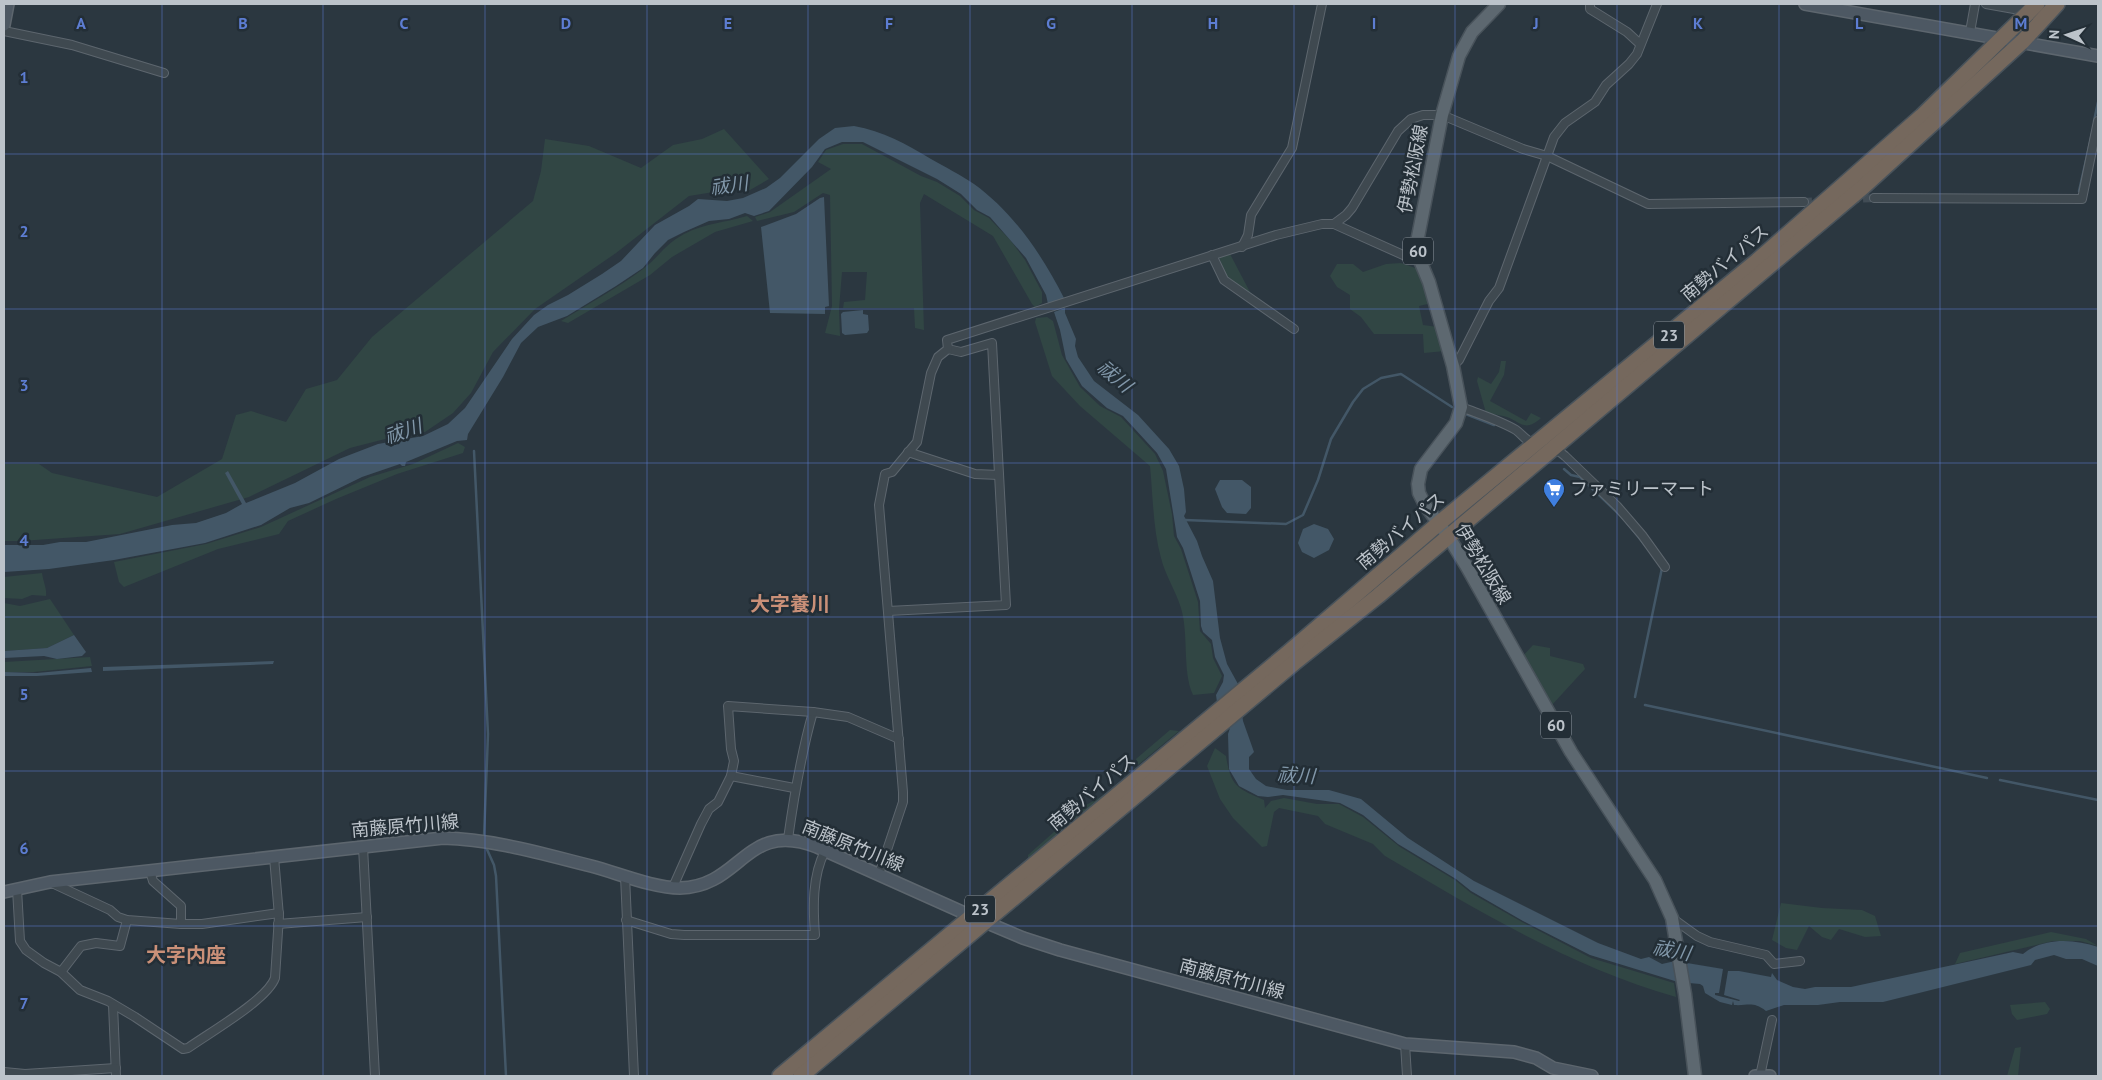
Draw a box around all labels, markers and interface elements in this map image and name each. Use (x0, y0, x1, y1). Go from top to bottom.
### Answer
north arrow (2042, 10, 2092, 60)
text: A (76, 13, 86, 33)
text: B (238, 13, 248, 33)
text: C (400, 13, 409, 33)
text: D (561, 13, 571, 33)
text: E (724, 13, 732, 33)
text: F (885, 13, 893, 33)
text: G (1046, 13, 1056, 33)
text: H (1208, 13, 1218, 33)
text: I (1372, 13, 1376, 33)
text: J (1532, 13, 1539, 33)
text: K (1693, 13, 1703, 33)
text: L (1855, 13, 1864, 33)
text: M (2015, 13, 2027, 33)
text: N (2045, 29, 2063, 39)
text: 1 (19, 67, 29, 87)
street label: 伊勢松阪線 (1393, 123, 1432, 215)
water label: 祓川 (709, 170, 751, 200)
street label: 南勢バイパス (1676, 219, 1773, 306)
text: 2 (19, 221, 29, 241)
road number: 60 (1403, 238, 1433, 264)
road number: 23 (1654, 322, 1684, 348)
water label: 祓川 (1093, 355, 1139, 399)
text: 3 (19, 375, 29, 395)
water label: 祓川 (381, 413, 427, 449)
supermarket icon: ファミリーマート (1542, 477, 1566, 508)
place label: ファミリーマート (1570, 477, 1714, 500)
street label: 南勢バイパス (1352, 487, 1449, 574)
street label: 伊勢松阪線 (1450, 519, 1516, 608)
text: 4 (19, 530, 29, 550)
district label: 大字養川 (750, 591, 830, 617)
text: 5 (19, 684, 29, 704)
road number: 60 (1541, 712, 1571, 738)
street label: 南勢バイパス (1043, 748, 1140, 835)
water label: 祓川 (1276, 762, 1318, 788)
street label: 南藤原竹川線 (350, 809, 460, 842)
street label: 南藤原竹川線 (799, 815, 908, 876)
text: 6 (19, 838, 29, 858)
road number: 23 (965, 896, 995, 922)
water label: 祓川 (1651, 935, 1695, 965)
district label: 大字内座 (146, 942, 226, 968)
street label: 南藤原竹川線 (1177, 953, 1287, 1004)
text: 7 (19, 993, 29, 1013)

